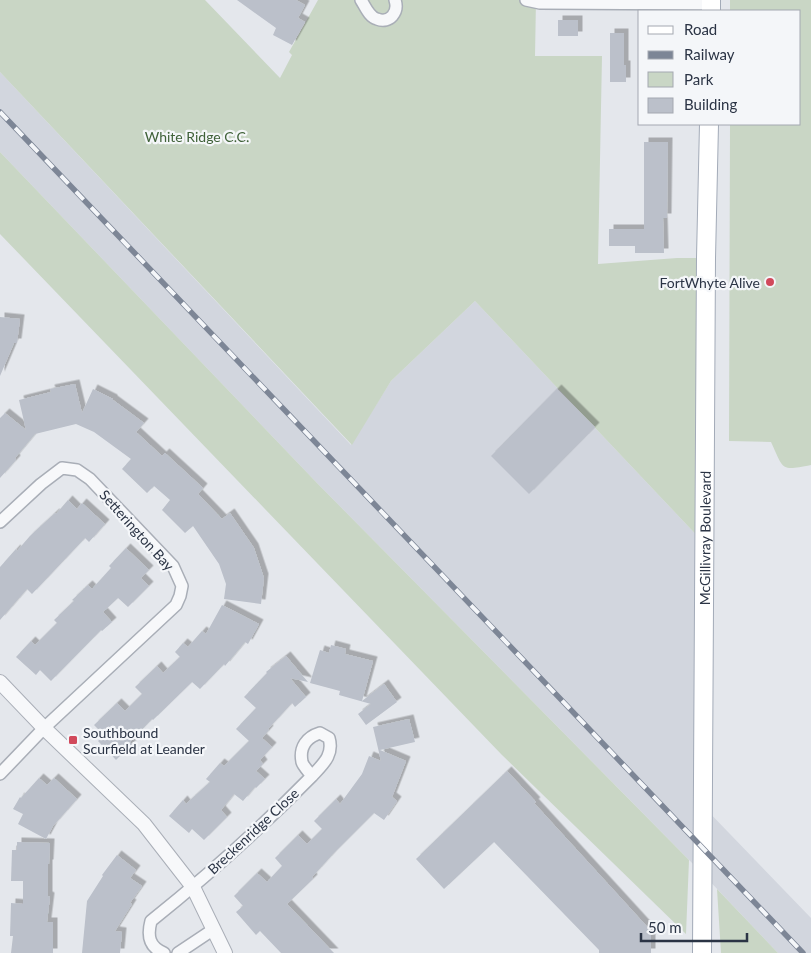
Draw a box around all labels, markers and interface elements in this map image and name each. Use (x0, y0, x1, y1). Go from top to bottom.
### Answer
legend (638, 10, 801, 125)
text: Road (684, 20, 717, 38)
text: Railway (684, 45, 735, 63)
text: Park (684, 70, 714, 88)
text: Building (684, 95, 737, 113)
park label: White Ridge C.C. (145, 128, 249, 145)
place label: FortWhyte Alive (660, 274, 760, 291)
marker: FortWhyte Alive (764, 276, 776, 288)
street label: McGillivray Boulevard (696, 471, 713, 605)
street label: Setterington Bay (96, 486, 178, 574)
place label: Southbound Scurfield at Leander (83, 724, 205, 757)
marker: Southbound Scurfield at Leander (67, 734, 79, 746)
street label: Breckenridge Close (204, 784, 302, 878)
scale bar (641, 910, 747, 942)
text: 50 m (648, 918, 682, 936)

